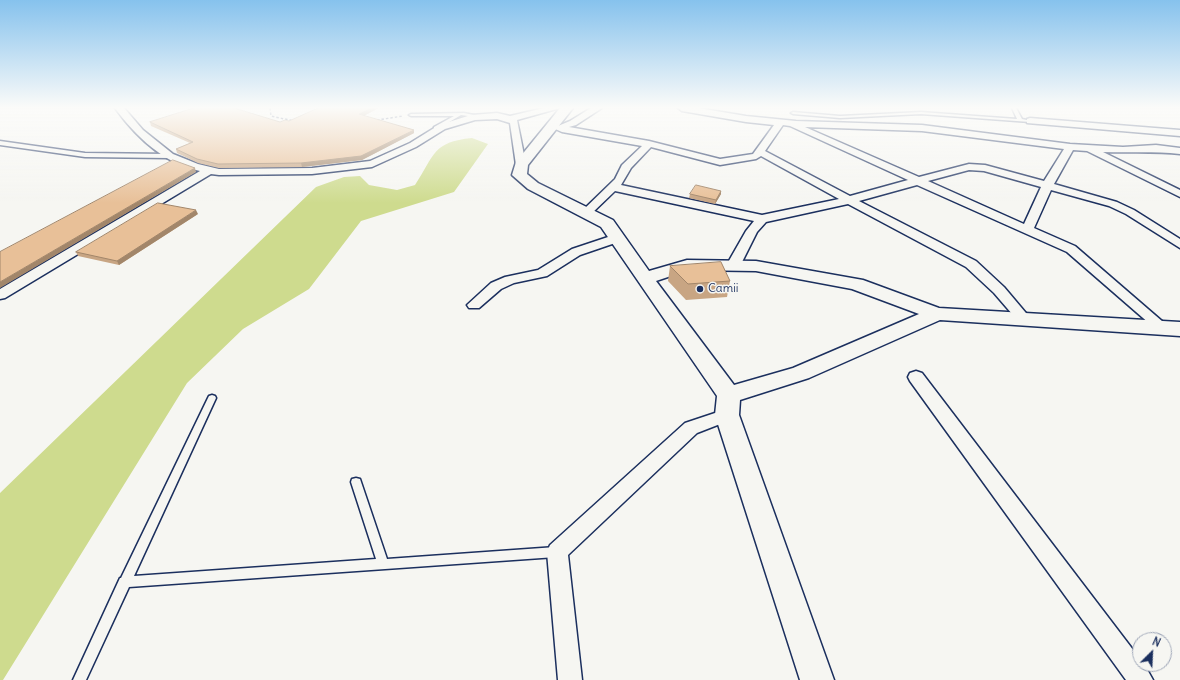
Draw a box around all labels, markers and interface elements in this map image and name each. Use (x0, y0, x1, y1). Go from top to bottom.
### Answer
place label: Camii (708, 282, 739, 296)
marker: Camii (695, 284, 705, 294)
north arrow (1132, 632, 1172, 672)
text: N (1150, 634, 1163, 650)

